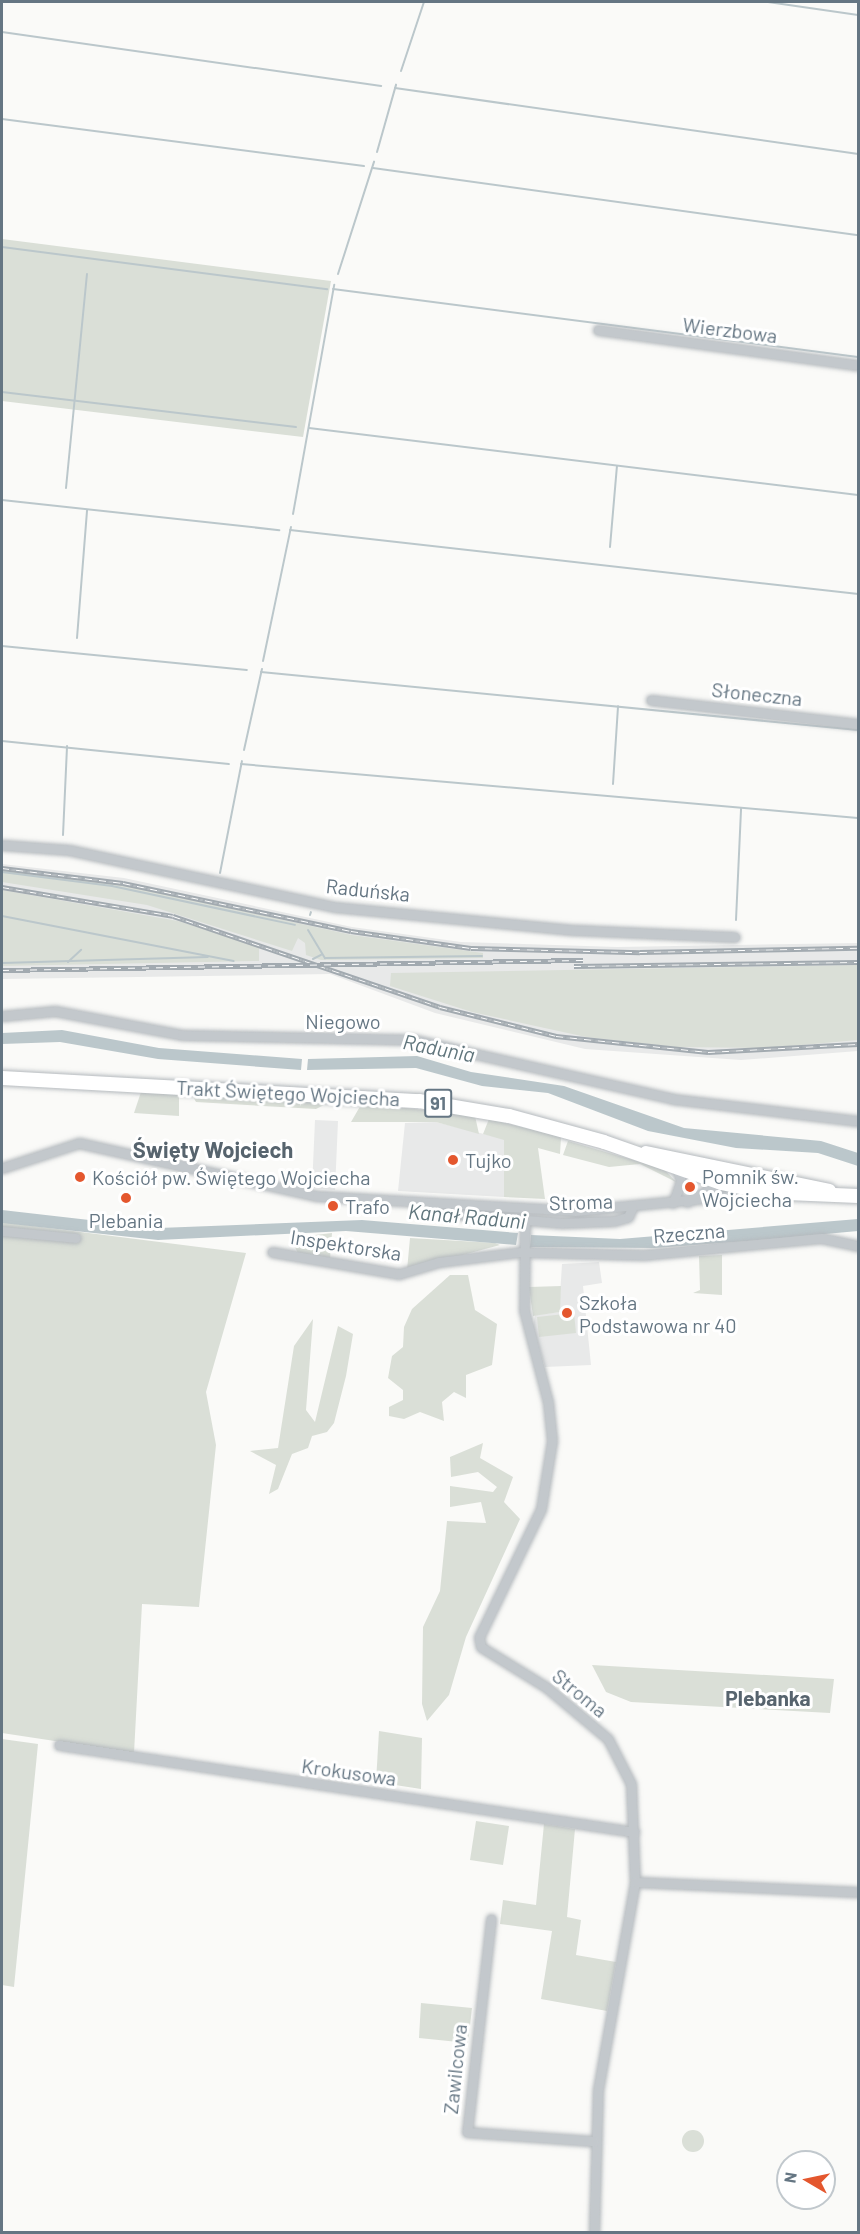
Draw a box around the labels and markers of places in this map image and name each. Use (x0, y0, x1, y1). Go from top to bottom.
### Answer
place label: Tujko (465, 1148, 512, 1172)
marker: Tujko (446, 1153, 460, 1167)
place label: Pomnik św. Wojciecha (702, 1164, 799, 1211)
place label: Kościół pw. Świętego Wojciecha (92, 1165, 370, 1189)
marker: Kościół pw. Świętego Wojciecha (73, 1170, 87, 1184)
marker: Pomnik św. Wojciecha (683, 1180, 697, 1194)
marker: Plebania (119, 1191, 133, 1205)
place label: Trafo (345, 1194, 390, 1218)
marker: Trafo (326, 1199, 340, 1213)
place label: Plebania (89, 1208, 163, 1232)
place label: Szkoła Podstawowa nr 40 (579, 1290, 737, 1337)
marker: Szkoła Podstawowa nr 40 (560, 1306, 574, 1320)

